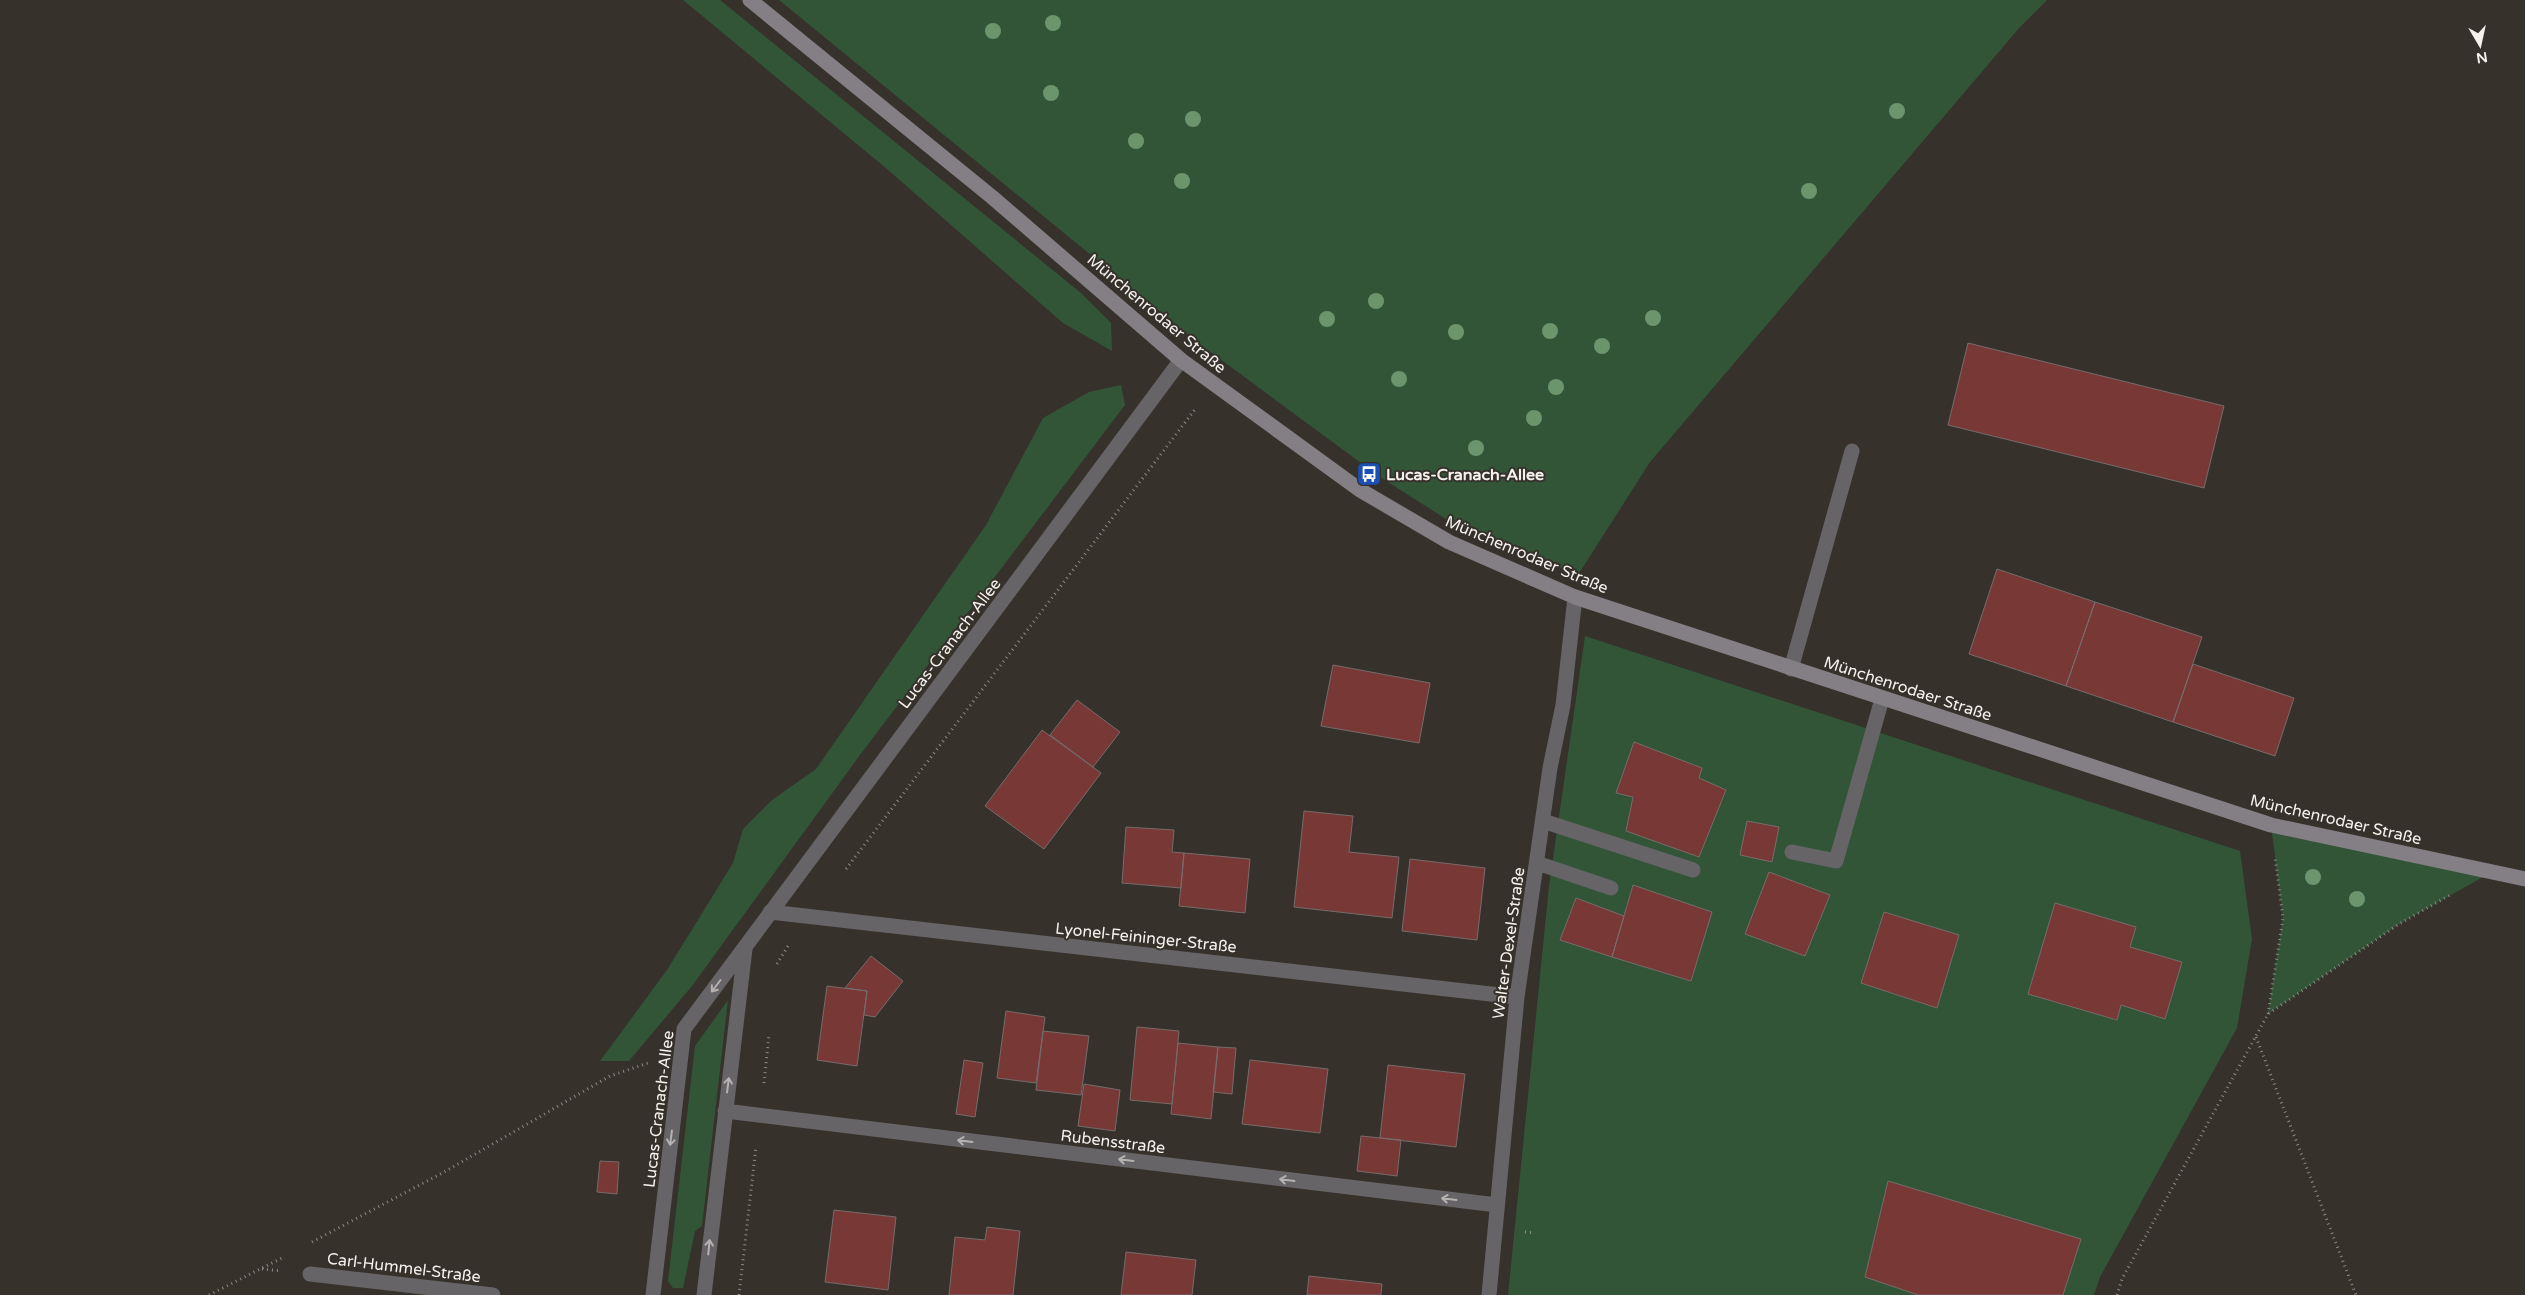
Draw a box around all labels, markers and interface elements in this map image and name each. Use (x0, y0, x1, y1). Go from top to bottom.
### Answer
north arrow (2455, 20, 2505, 70)
text: N (2475, 48, 2489, 67)
street label: Münchenrodaer Straße (1083, 250, 1230, 378)
bus stop icon: Lucas-Cranach-Allee (1356, 461, 1382, 487)
place label: Lucas-Cranach-Allee (1386, 465, 1544, 485)
street label: Münchenrodaer Straße (1442, 511, 1611, 598)
street label: Lucas-Cranach-Allee (894, 574, 1005, 713)
street label: Münchenrodaer Straße (1821, 652, 1994, 726)
street label: Münchenrodaer Straße (2248, 791, 2423, 849)
street label: Walter-Dexel-Straße (1488, 866, 1530, 1020)
street label: Lyonel-Feininger-Straße (1054, 919, 1238, 957)
one-way arrow (710, 979, 721, 992)
street label: Lucas-Cranach-Allee (639, 1029, 679, 1189)
one-way arrow (723, 1077, 733, 1093)
street label: Rubensstraße (1059, 1126, 1166, 1158)
one-way arrow (666, 1129, 676, 1145)
one-way arrow (957, 1136, 973, 1146)
one-way arrow (1118, 1155, 1134, 1165)
one-way arrow (1280, 1175, 1296, 1185)
one-way arrow (1441, 1194, 1457, 1204)
one-way arrow (704, 1239, 714, 1255)
street label: Carl-Hummel-Straße (326, 1249, 482, 1287)

